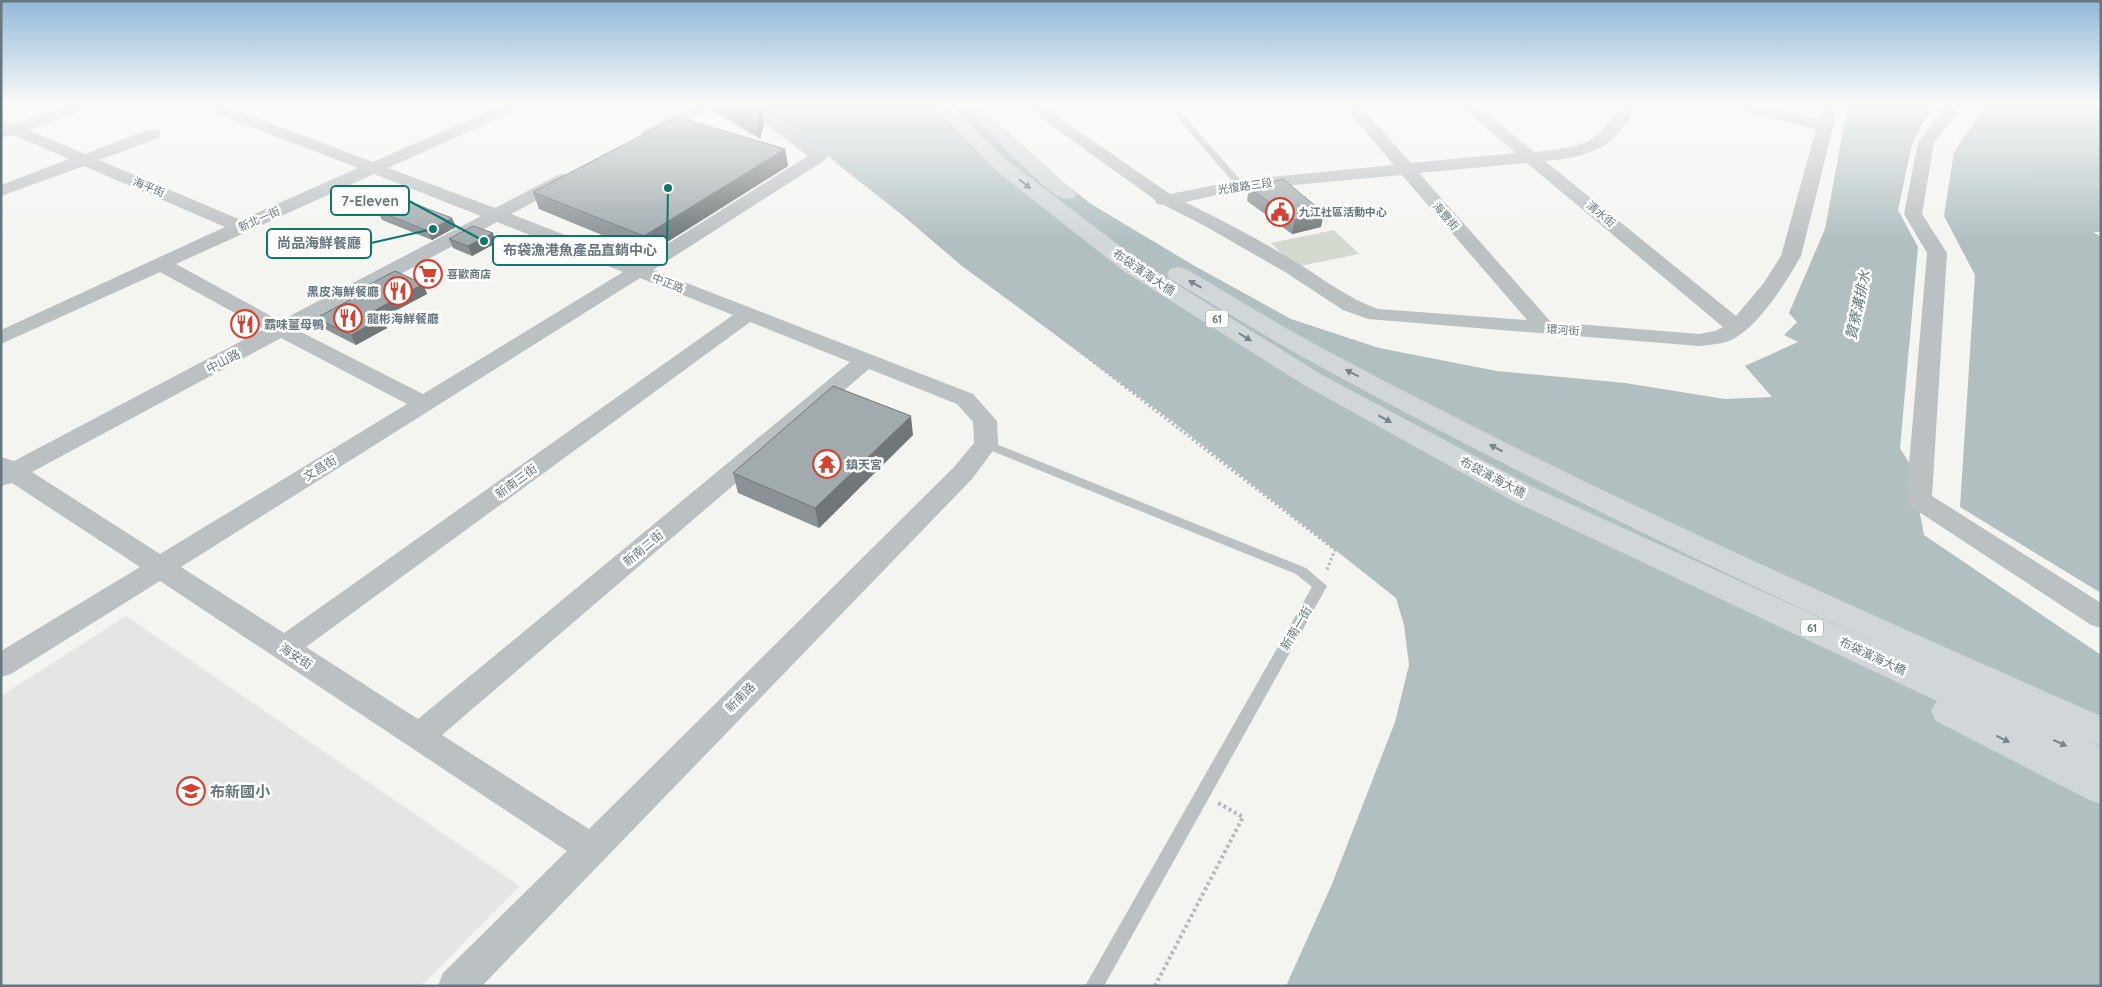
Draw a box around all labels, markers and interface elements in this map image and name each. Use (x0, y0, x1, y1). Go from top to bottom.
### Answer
street label: 海平街 (131, 174, 167, 200)
street label: 光復路三段 (1217, 175, 1273, 197)
one-way arrow (1018, 179, 1031, 190)
callout: 7-Eleven (331, 186, 409, 215)
text: 7-Eleven (341, 192, 399, 210)
public building icon: 九江社區活動中心 (1265, 197, 1295, 227)
street label: 清水街 (1584, 198, 1618, 230)
street label: 海豐街 (1430, 199, 1462, 233)
street label: 新北一街 (236, 204, 282, 234)
place label: 九江社區活動中心 (1299, 205, 1387, 219)
callout: 尚品海鮮餐廳 (267, 229, 371, 258)
text: 尚品海鮮餐廳 (277, 234, 361, 252)
callout: 布袋漁港魚產品直銷中心 (493, 236, 667, 265)
text: 布袋漁港魚產品直銷中心 (503, 241, 657, 259)
street label: 布袋濱海大橋 (1110, 246, 1178, 298)
supermarket icon: 喜歡商店 (413, 259, 443, 289)
place label: 喜歡商店 (447, 267, 491, 281)
water label: 贊寮溝排水 (1842, 268, 1874, 341)
street label: 中正路 (650, 271, 686, 295)
restaurant icon: 黑皮海鮮餐廳 (383, 276, 413, 306)
one-way arrow (1189, 280, 1202, 289)
place label: 黑皮海鮮餐廳 (307, 284, 379, 299)
restaurant icon: 龍彬海鮮餐廳 (333, 303, 363, 333)
restaurant icon: 霸味薑母鴨 (230, 309, 260, 339)
road number: 61 (1206, 310, 1228, 328)
place label: 龍彬海鮮餐廳 (367, 311, 439, 326)
place label: 霸味薑母鴨 (264, 317, 324, 332)
street label: 環河街 (1546, 322, 1580, 338)
one-way arrow (1238, 332, 1251, 341)
street label: 中山路 (204, 346, 242, 376)
one-way arrow (1345, 369, 1359, 377)
one-way arrow (1378, 415, 1392, 423)
one-way arrow (1489, 444, 1503, 452)
temple icon: 鎮天宮 (812, 449, 842, 479)
street label: 文昌街 (301, 452, 339, 484)
street label: 布袋濱海大橋 (1458, 453, 1528, 501)
place label: 鎮天宮 (846, 457, 882, 472)
street label: 新南三街 (492, 461, 540, 501)
street label: 新南二街 (620, 527, 666, 569)
street label: 新南一街 (1277, 604, 1315, 652)
road number: 61 (1801, 620, 1823, 636)
street label: 布袋濱海大橋 (1837, 634, 1909, 678)
street label: 海安街 (277, 640, 315, 672)
street label: 新南路 (722, 679, 758, 715)
one-way arrow (1996, 735, 2010, 743)
one-way arrow (2053, 739, 2067, 747)
school or university icon: 布新國小 (176, 776, 206, 806)
place label: 布新國小 (210, 782, 271, 801)

